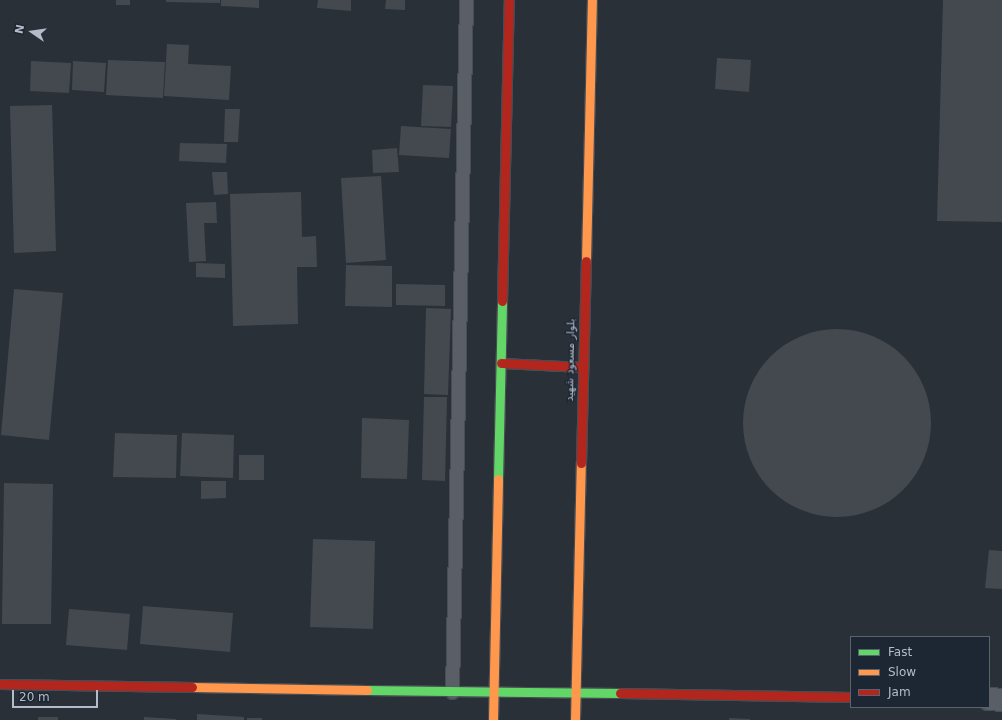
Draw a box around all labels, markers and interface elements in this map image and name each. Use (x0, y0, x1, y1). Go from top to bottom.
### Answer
north arrow (12, 12, 52, 52)
text: N (12, 23, 27, 35)
street label: بلوار مسعود شهید (564, 319, 578, 401)
legend (850, 636, 990, 708)
text: Fast (888, 645, 912, 659)
text: Slow (888, 665, 916, 679)
scale bar (14, 682, 100, 708)
text: Jam (888, 685, 911, 699)
text: 20 m (19, 690, 50, 704)

